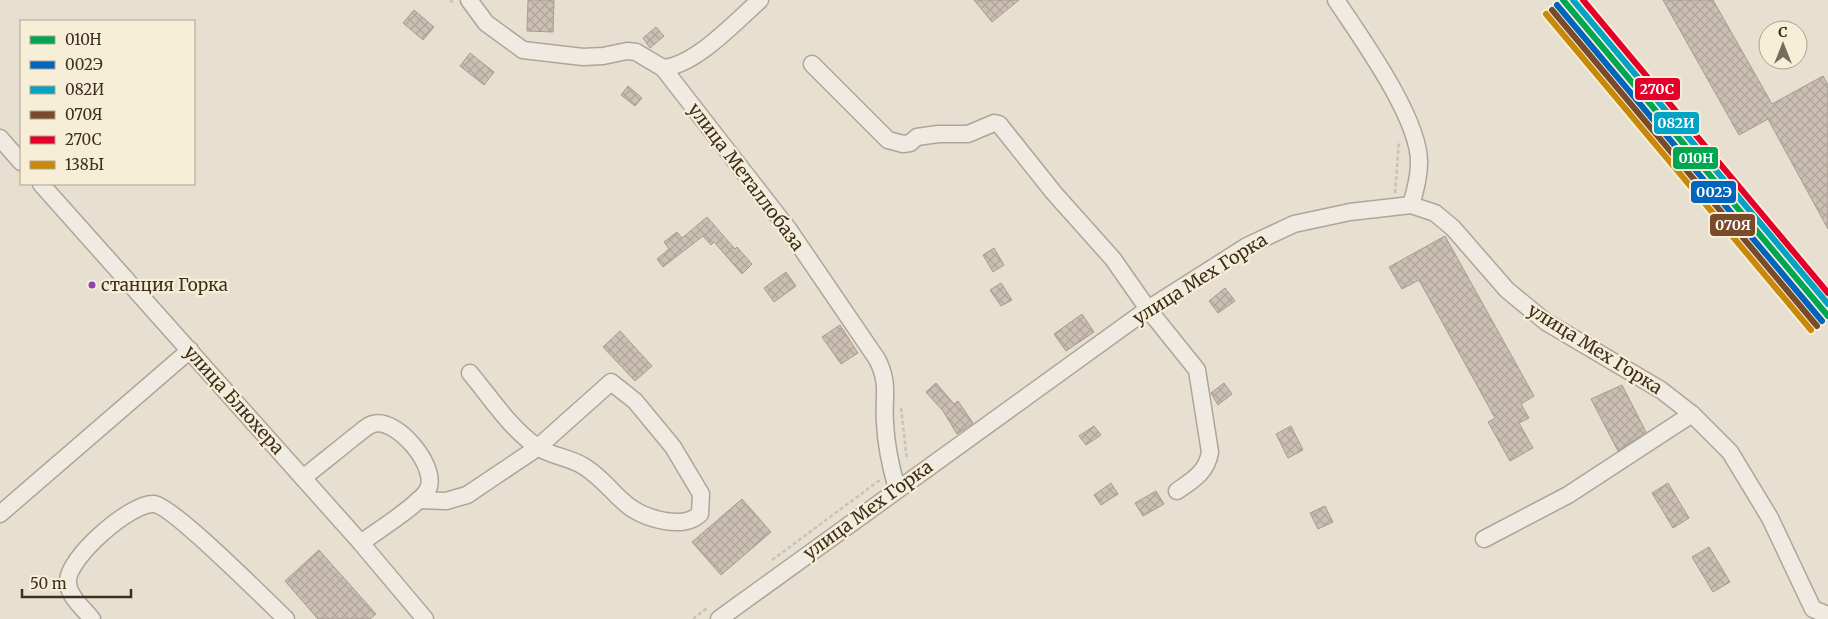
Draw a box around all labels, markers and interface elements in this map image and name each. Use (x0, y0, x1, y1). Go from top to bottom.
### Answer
legend (20, 20, 195, 185)
north arrow (1758, 20, 1808, 70)
text: С (1778, 23, 1788, 41)
text: 010Н (65, 30, 102, 49)
text: 002Э (65, 55, 103, 74)
line badge: 270С (1634, 77, 1681, 101)
text: 082И (65, 80, 104, 99)
text: 270С (1640, 80, 1674, 98)
street label: улица Металлобаза (683, 98, 810, 255)
text: 070Я (65, 105, 103, 124)
line badge: 082И (1653, 111, 1700, 135)
text: 082И (1657, 114, 1695, 132)
text: 270С (65, 130, 102, 149)
line badge: 010Н (1672, 146, 1719, 170)
text: 010Н (1678, 149, 1714, 167)
text: 138Ы (65, 155, 104, 174)
line badge: 002Э (1690, 180, 1737, 204)
text: 002Э (1696, 183, 1732, 201)
line badge: 070Я (1709, 213, 1756, 237)
text: 070Я (1715, 216, 1751, 234)
street label: улица Мех Горка (1128, 228, 1272, 329)
place label: станция Горка (101, 274, 228, 296)
marker: станция Горка (87, 280, 97, 290)
street label: улица Мех Горка (1524, 298, 1667, 399)
street label: улица Блюхера (179, 340, 290, 459)
street label: улица Мех Горка (799, 455, 937, 564)
scale bar (22, 566, 131, 598)
text: 50 m (30, 574, 67, 593)

